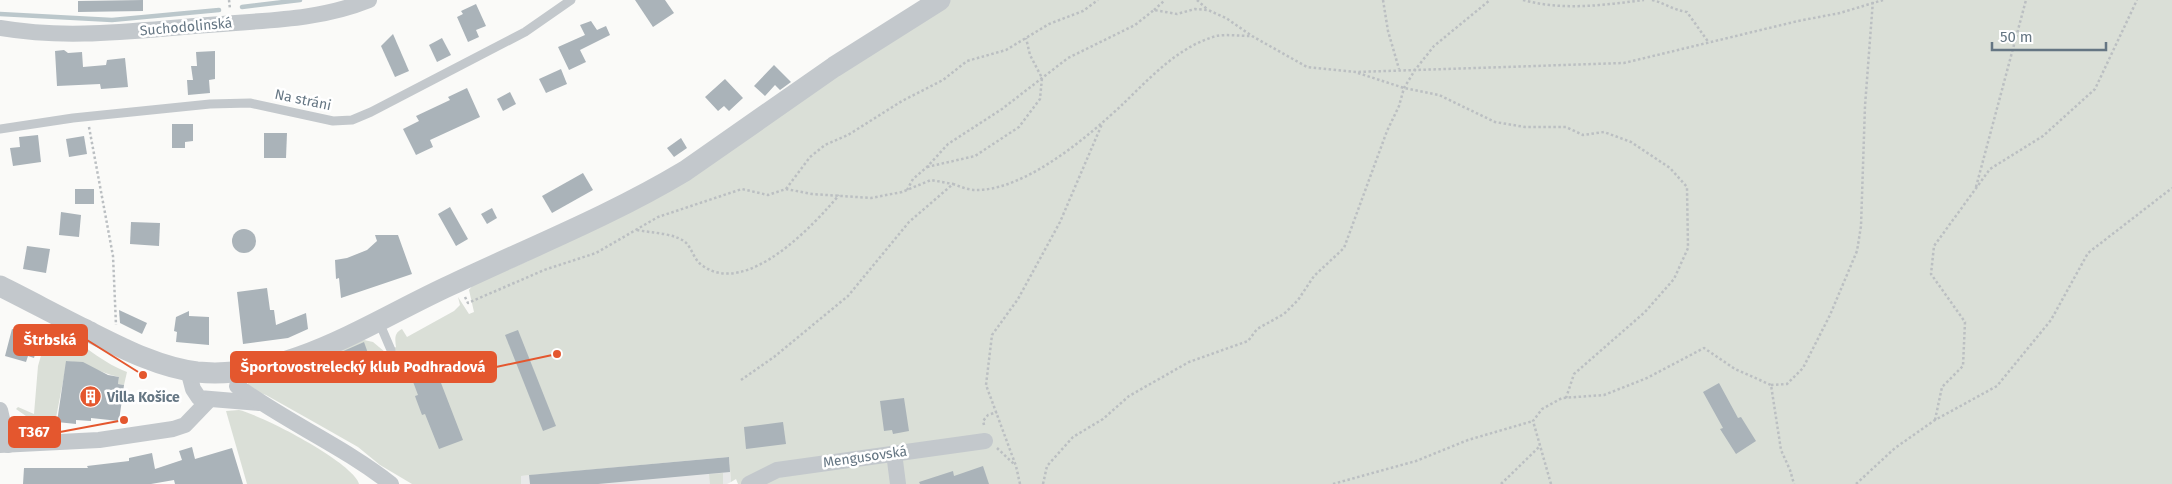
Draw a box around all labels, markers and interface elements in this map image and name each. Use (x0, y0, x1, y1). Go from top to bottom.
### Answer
street label: Suchodolinská (139, 14, 233, 40)
scale bar (1992, 20, 2106, 52)
text: 50 m (2000, 28, 2033, 46)
street label: Na stráni (273, 86, 333, 114)
callout: Štrbská (14, 325, 87, 355)
text: Štrbská (24, 331, 76, 349)
callout: Športovostrelecký klub Podhradová (231, 352, 496, 382)
text: Športovostrelecký klub Podhradová (241, 358, 485, 376)
building icon: Villa Košice (79, 385, 103, 409)
place label: Villa Košice (106, 389, 180, 406)
callout: T367 (9, 417, 60, 447)
text: T367 (18, 423, 50, 441)
street label: Mengusovská (822, 443, 908, 471)

